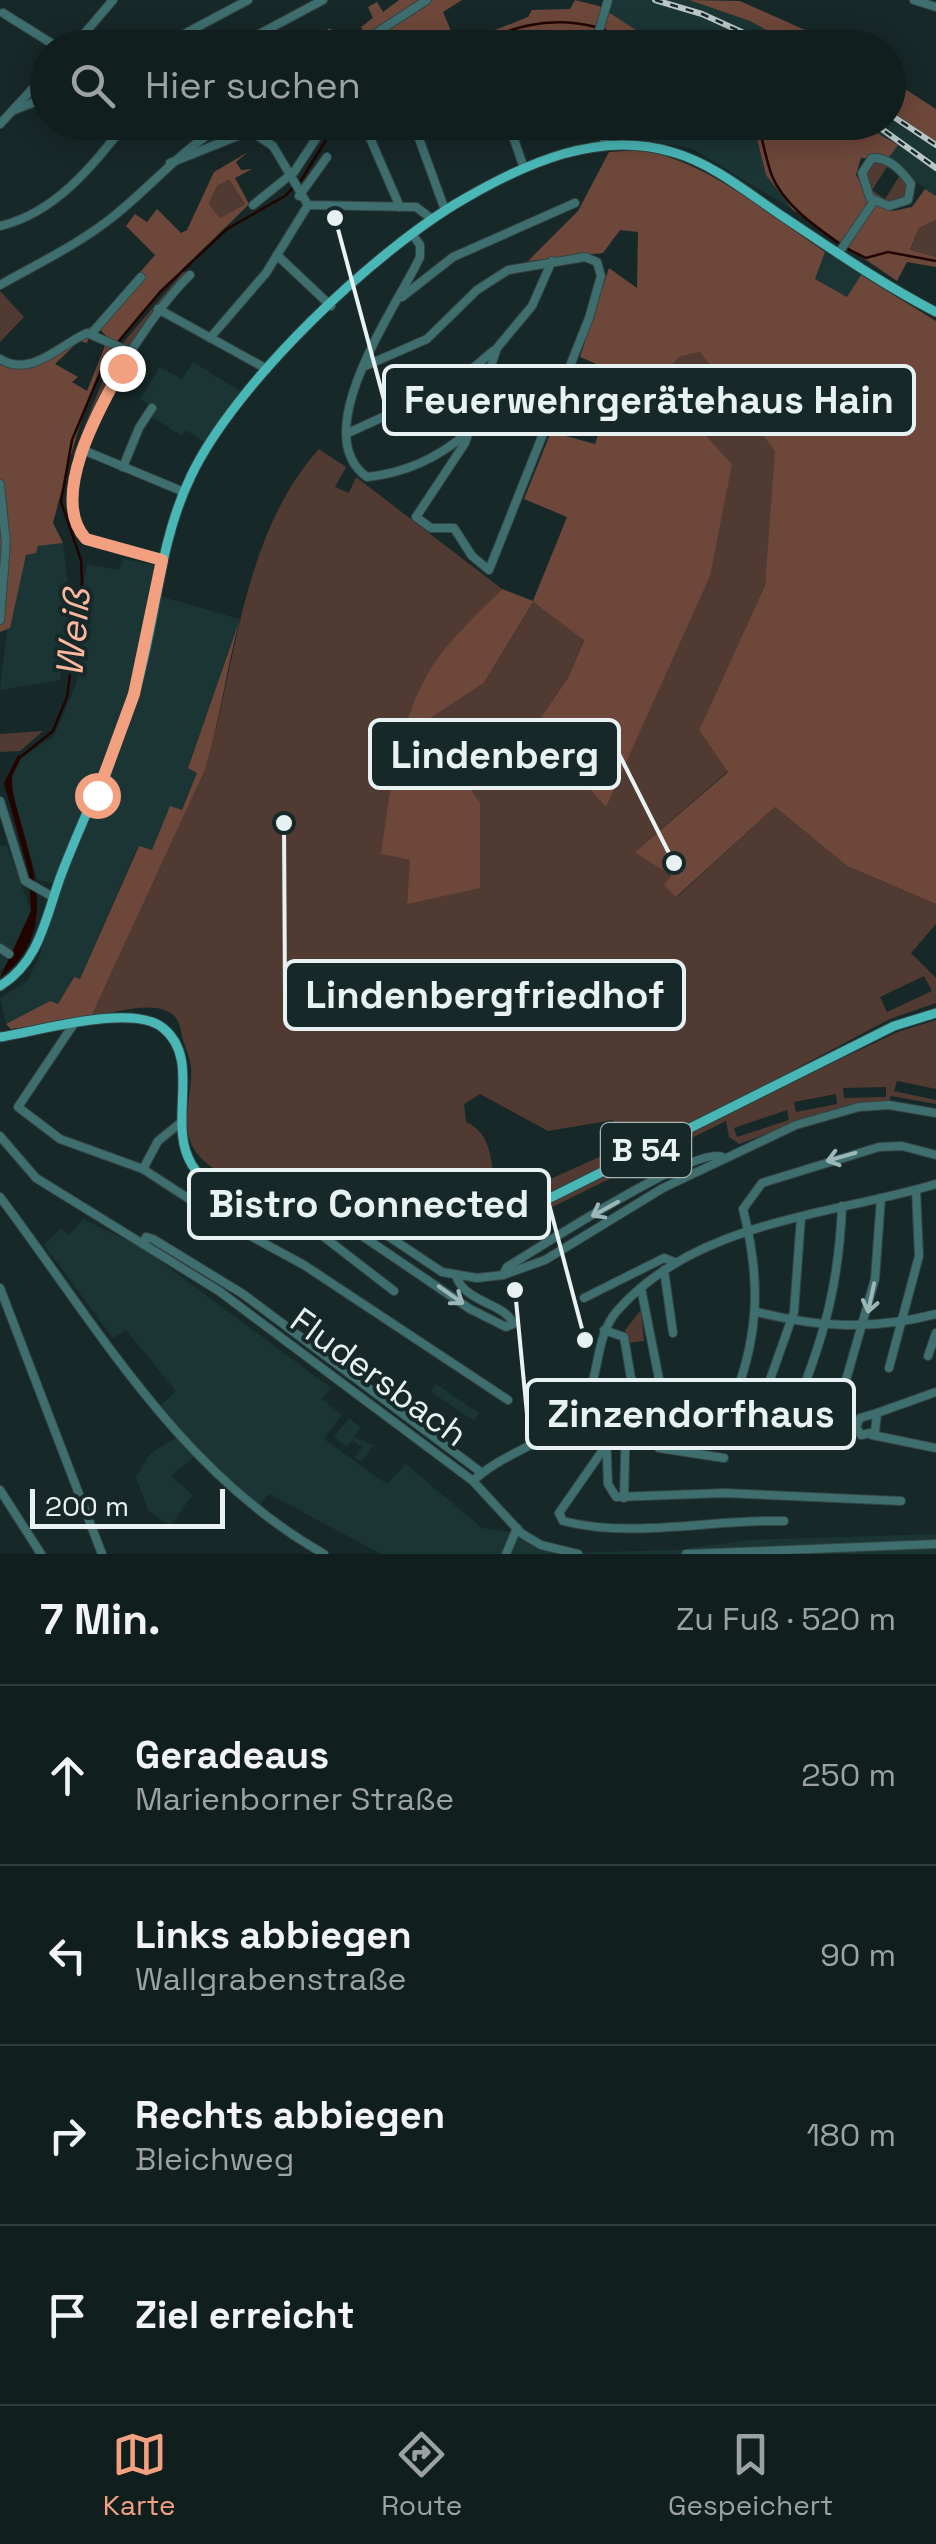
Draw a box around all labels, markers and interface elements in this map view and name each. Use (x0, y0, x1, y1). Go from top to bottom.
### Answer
search box (30, 30, 906, 140)
icon: search (65, 58, 120, 113)
text: Hier suchen (145, 61, 361, 109)
route end (100, 346, 146, 392)
callout: Feuerwehrgerätehaus Hain (384, 366, 914, 434)
text: Feuerwehrgerätehaus Hain (404, 376, 894, 424)
water label: Weiß (45, 585, 101, 679)
callout: Lindenberg (370, 720, 619, 788)
text: Lindenberg (391, 731, 599, 779)
route start (75, 773, 121, 819)
callout: Lindenbergfriedhof (285, 961, 684, 1029)
text: Lindenbergfriedhof (306, 971, 665, 1019)
road number: B 54 (601, 1123, 691, 1177)
one-way arrow (826, 1149, 857, 1168)
callout: Bistro Connected (189, 1170, 549, 1238)
text: Bistro Connected (209, 1180, 529, 1228)
one-way arrow (591, 1199, 619, 1219)
one-way arrow (861, 1281, 880, 1313)
one-way arrow (437, 1284, 465, 1305)
street label: Fludersbach (282, 1298, 476, 1456)
callout: Zinzendorfhaus (527, 1380, 854, 1448)
text: Zinzendorfhaus (547, 1390, 835, 1438)
scale bar (30, 1484, 225, 1528)
text: 200 m (45, 1488, 129, 1524)
text: 7 Min. (40, 1593, 161, 1646)
text: Zu Fuß · 520 m (676, 1599, 896, 1639)
text: Geradeaus (135, 1731, 329, 1779)
icon: ahead (40, 1748, 95, 1803)
text: 250 m (801, 1755, 896, 1795)
text: Marienborner Straße (135, 1779, 454, 1819)
text: Links abbiegen (135, 1911, 412, 1959)
icon: left (40, 1928, 95, 1983)
text: 90 m (820, 1935, 896, 1975)
text: Wallgrabenstraße (135, 1959, 407, 1999)
text: Rechts abbiegen (135, 2091, 445, 2139)
icon: right (40, 2108, 95, 2163)
text: 180 m (806, 2115, 896, 2155)
text: Bleichweg (135, 2139, 294, 2179)
icon: arrive (40, 2288, 95, 2343)
text: Ziel erreicht (135, 2291, 355, 2339)
tab: Karte (103, 2427, 176, 2523)
tab: Route (381, 2427, 462, 2523)
tab: Gespeichert (668, 2427, 833, 2523)

